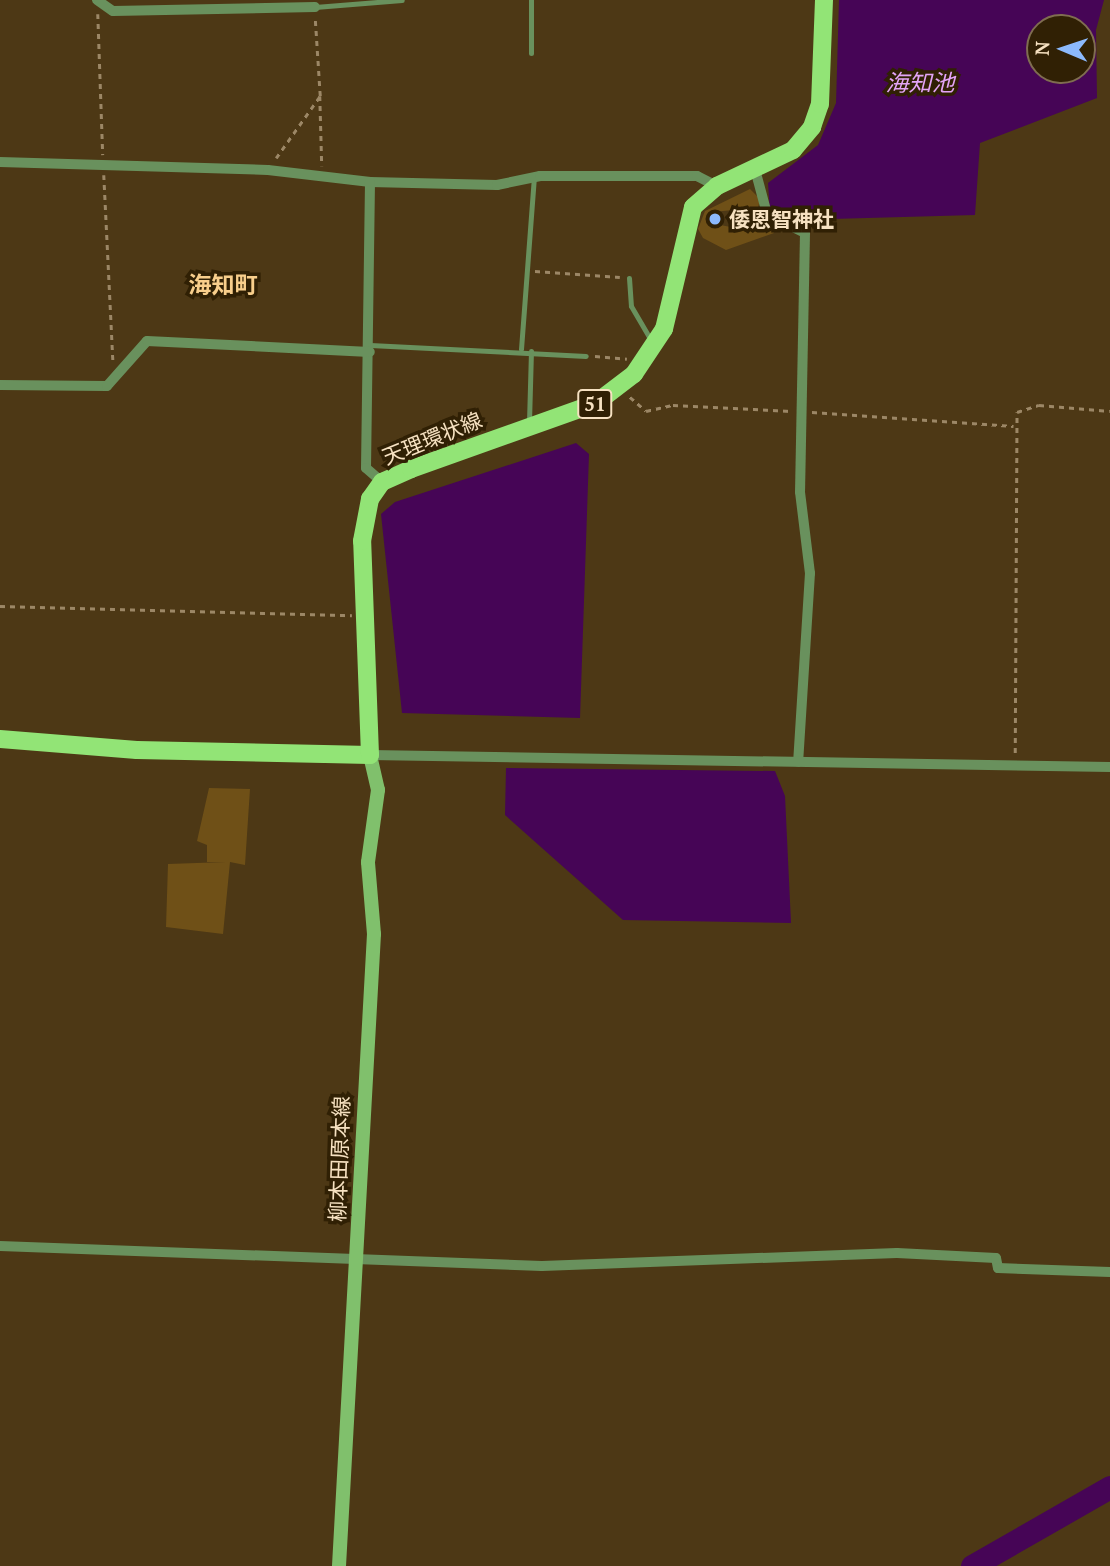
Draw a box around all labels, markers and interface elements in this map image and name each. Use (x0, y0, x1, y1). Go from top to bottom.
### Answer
north arrow (1026, 14, 1096, 84)
text: N (1029, 41, 1054, 56)
water label: 海知池 (886, 69, 954, 97)
place label: 倭恩智神社 (729, 206, 834, 232)
marker: 倭恩智神社 (707, 211, 723, 227)
district label: 海知町 (189, 271, 257, 299)
road number: 51 (576, 388, 614, 420)
street label: 天理環状線 (379, 407, 485, 469)
street label: 柳本田原本線 (324, 1096, 354, 1222)

